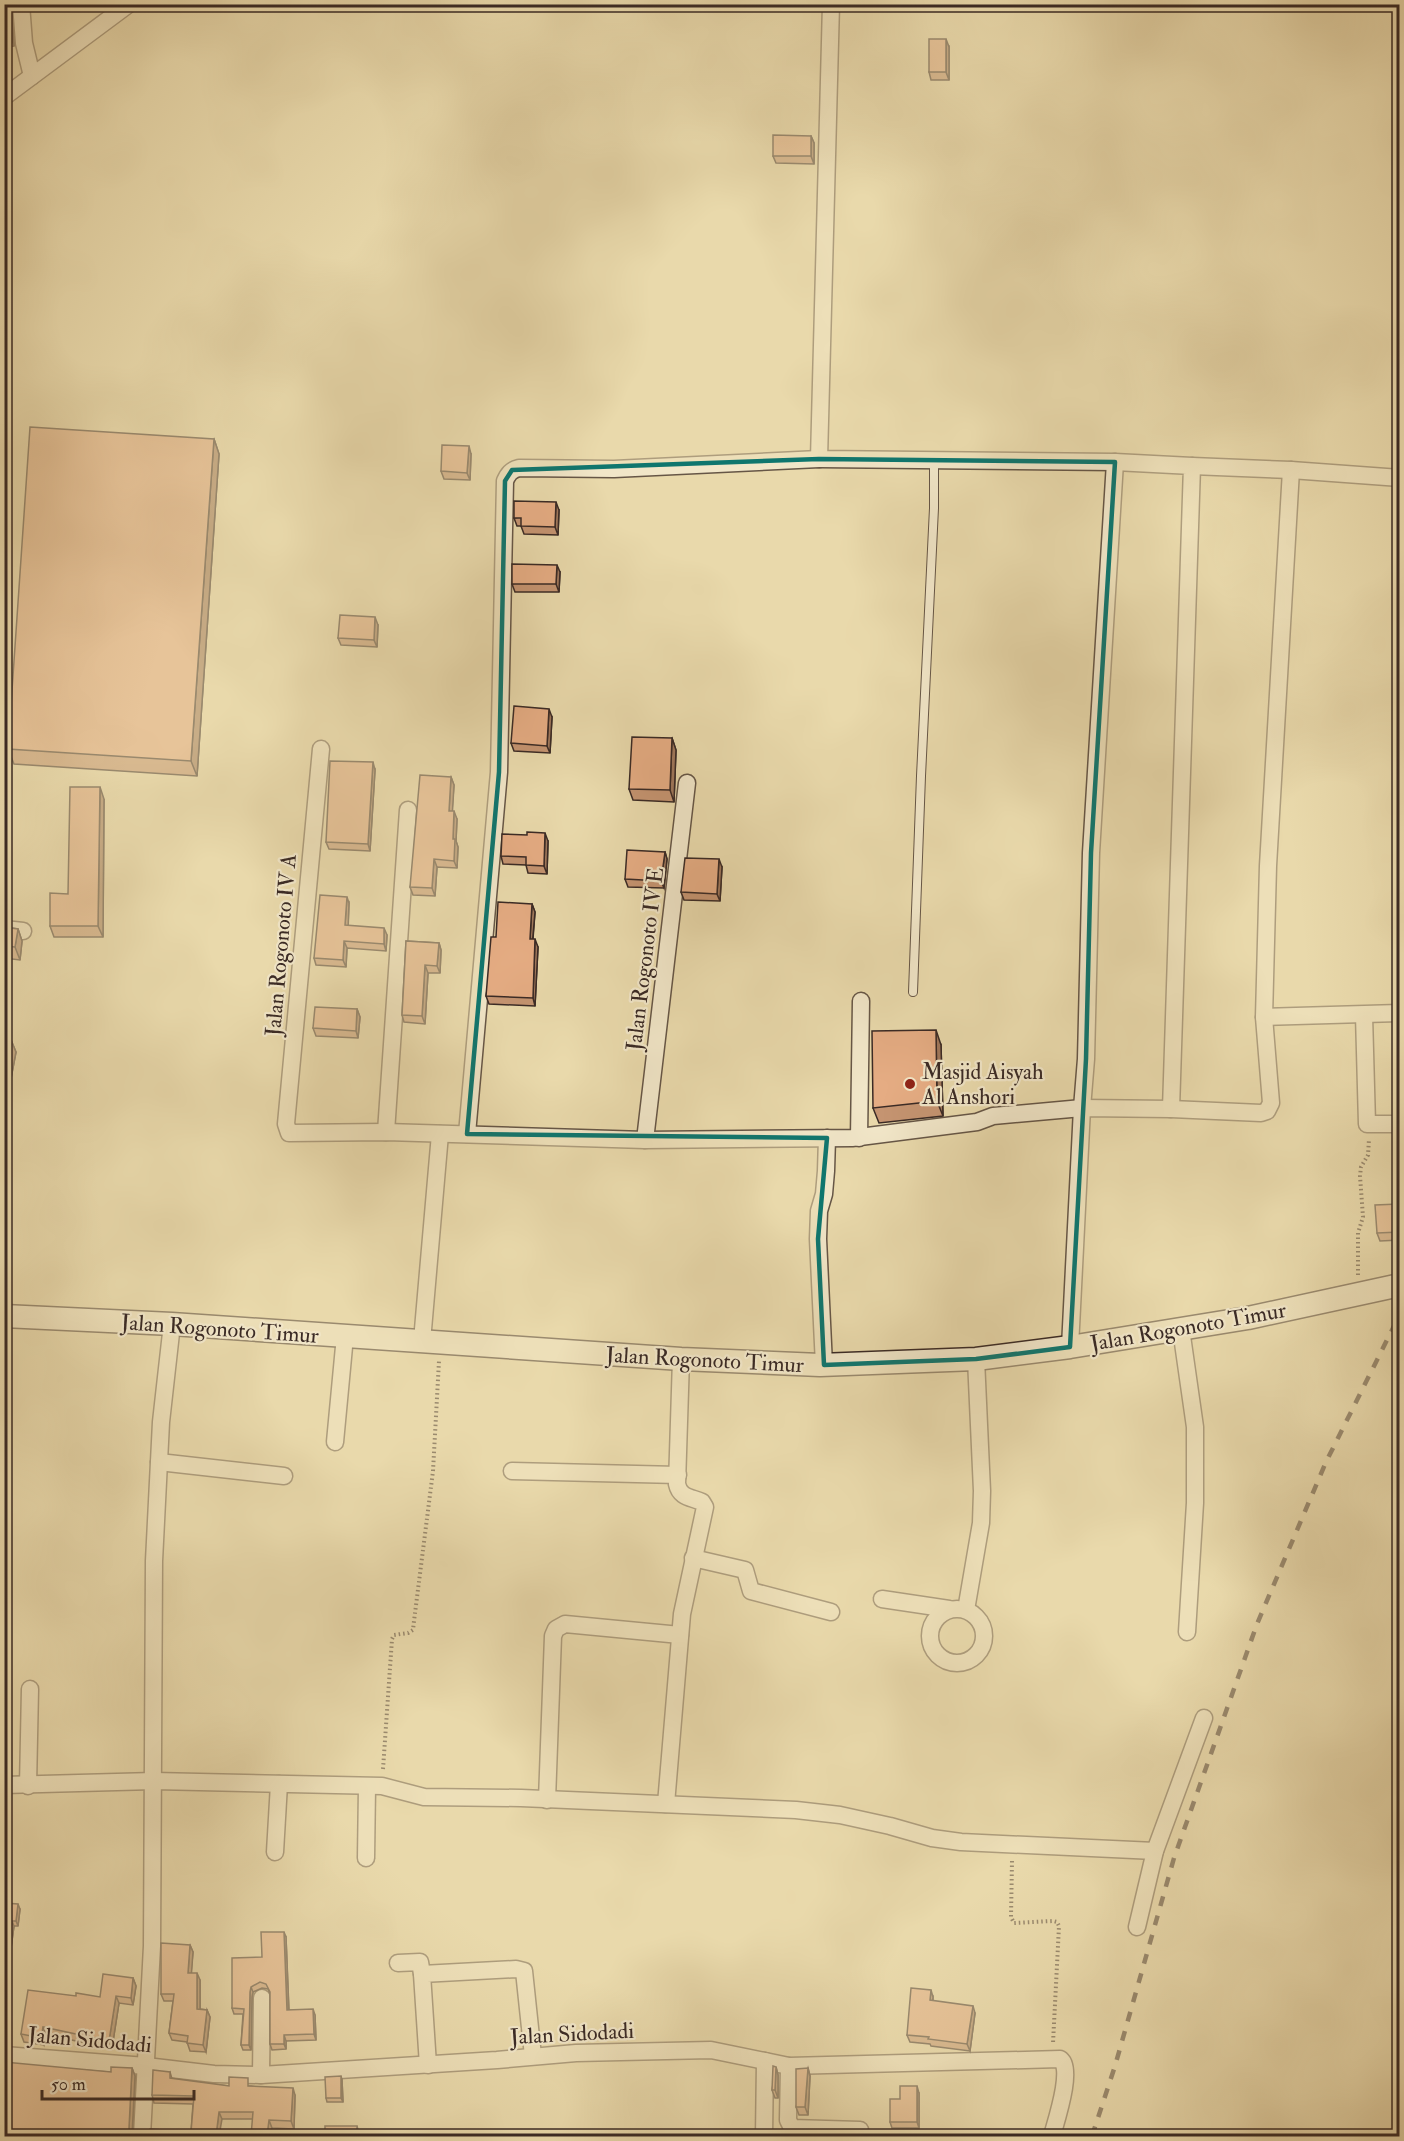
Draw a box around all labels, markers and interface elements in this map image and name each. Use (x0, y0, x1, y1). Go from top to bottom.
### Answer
street label: Jalan Rogonoto IV A (259, 853, 303, 1038)
street label: Jalan Rogonoto IV E (620, 866, 670, 1053)
place label: Masjid Aisyah Al Anshori (921, 1058, 1044, 1111)
marker: Masjid Aisyah Al Anshori (903, 1077, 917, 1091)
street label: Jalan Rogonoto Timur (1087, 1296, 1289, 1358)
street label: Jalan Rogonoto Timur (119, 1308, 321, 1350)
street label: Jalan Rogonoto Timur (604, 1341, 805, 1379)
street label: Jalan Sidodadi (508, 2017, 635, 2051)
street label: Jalan Sidodadi (26, 2021, 153, 2059)
scale bar (42, 2063, 194, 2101)
text: 50 m (51, 2073, 86, 2096)

